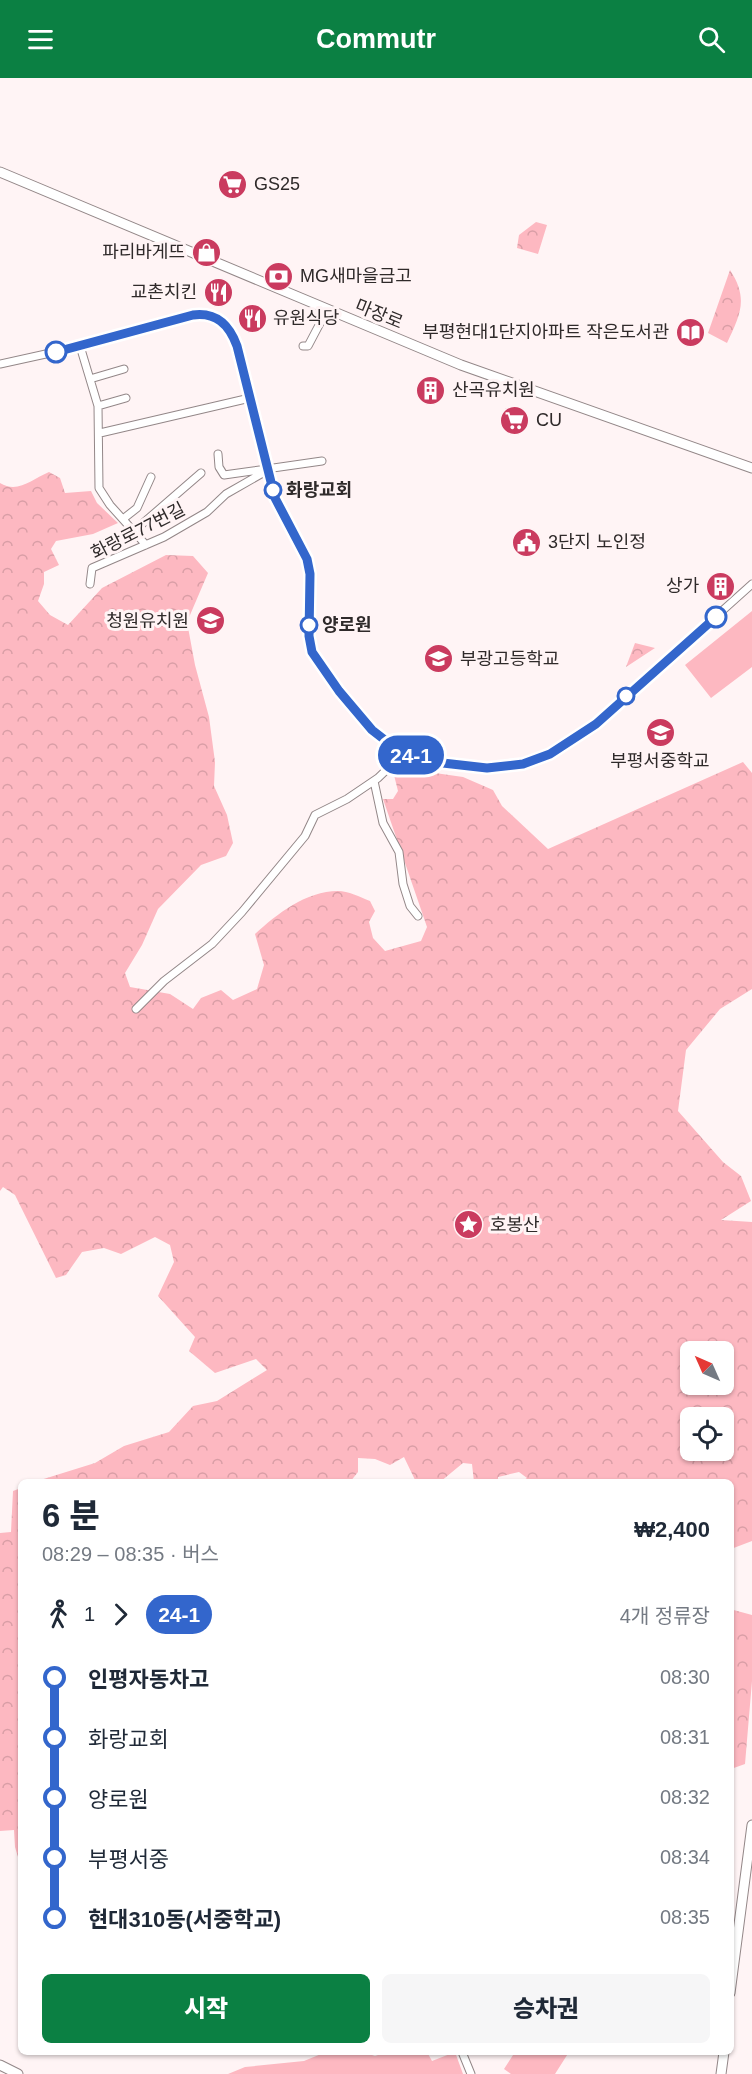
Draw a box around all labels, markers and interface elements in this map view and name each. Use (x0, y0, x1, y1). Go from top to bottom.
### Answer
icon: menu (24, 23, 57, 56)
icon: search (695, 23, 728, 56)
text: Commutr (316, 24, 436, 54)
supermarket icon: GS25 (217, 168, 249, 200)
place label: GS25 (254, 174, 300, 194)
shop icon: 파리바게뜨 (190, 236, 222, 268)
place label: 파리바게뜨 (102, 242, 185, 262)
bank icon: MG새마을금고 (263, 260, 295, 292)
place label: MG새마을금고 (300, 266, 412, 286)
restaurant icon: 교촌치킨 (202, 276, 234, 308)
place label: 교촌치킨 (131, 282, 197, 302)
street label: 마장로 (352, 295, 406, 333)
restaurant icon: 유원식당 (236, 302, 268, 334)
place label: 유원식당 (273, 308, 339, 328)
library icon: 부평현대1단지아파트 작은도서관 (674, 316, 706, 348)
place label: 부평현대1단지아파트 작은도서관 (422, 322, 669, 342)
unlabelled marker (45, 341, 67, 363)
building icon: 산곡유치원 (415, 374, 447, 406)
place label: 산곡유치원 (452, 380, 535, 400)
supermarket icon: CU (499, 404, 531, 436)
place label: CU (536, 410, 562, 430)
place label: 화랑교회 (286, 480, 352, 500)
marker: 화랑교회 (264, 481, 282, 499)
street label: 화랑로77번길 (88, 499, 188, 563)
public building icon: 3단지 노인정 (511, 526, 543, 558)
place label: 3단지 노인정 (548, 532, 646, 552)
building icon: 상가 (704, 570, 736, 602)
place label: 상가 (666, 576, 699, 596)
school or university icon: 청원유치원 (194, 605, 226, 637)
unlabelled marker (705, 606, 727, 628)
place label: 청원유치원 (106, 611, 189, 631)
place label: 양로원 (322, 615, 372, 635)
marker: 양로원 (300, 616, 318, 634)
school or university icon: 부광고등학교 (423, 643, 455, 675)
place label: 부광고등학교 (460, 649, 559, 669)
unlabelled marker (617, 687, 635, 705)
school or university icon: 부평서중학교 (644, 716, 676, 748)
line badge: 24-1 (369, 736, 453, 774)
text: 24-1 (390, 744, 432, 767)
place label: 부평서중학교 (610, 751, 710, 771)
place icon: 호봉산 (453, 1209, 485, 1241)
place label: 호봉산 (490, 1215, 540, 1235)
north arrow (680, 1341, 734, 1395)
map controls (680, 1341, 734, 1461)
button: locate (680, 1407, 734, 1461)
text: 6 분 (42, 1497, 100, 1534)
text: ₩2,400 (634, 1517, 710, 1542)
text: 08:29 – 08:35 · 버스 (42, 1543, 219, 1565)
icon: walk (42, 1598, 75, 1631)
icon: forward (104, 1598, 137, 1631)
text: 1 (84, 1603, 95, 1625)
text: 24-1 (158, 1603, 200, 1626)
text: 4개 정류장 (620, 1605, 710, 1627)
text: 08:30 (660, 1666, 710, 1688)
text: 인평자동차고 (88, 1667, 209, 1692)
text: 08:31 (660, 1726, 710, 1748)
text: 화랑교회 (88, 1727, 169, 1752)
text: 08:32 (660, 1786, 710, 1808)
text: 양로원 (88, 1787, 149, 1812)
text: 08:34 (660, 1846, 710, 1868)
text: 부평서중 (88, 1847, 169, 1872)
text: 08:35 (660, 1906, 710, 1928)
text: 현대310동(서중학교) (88, 1907, 281, 1932)
button: 시작 (42, 1974, 370, 2043)
button: 승차권 (382, 1974, 710, 2043)

